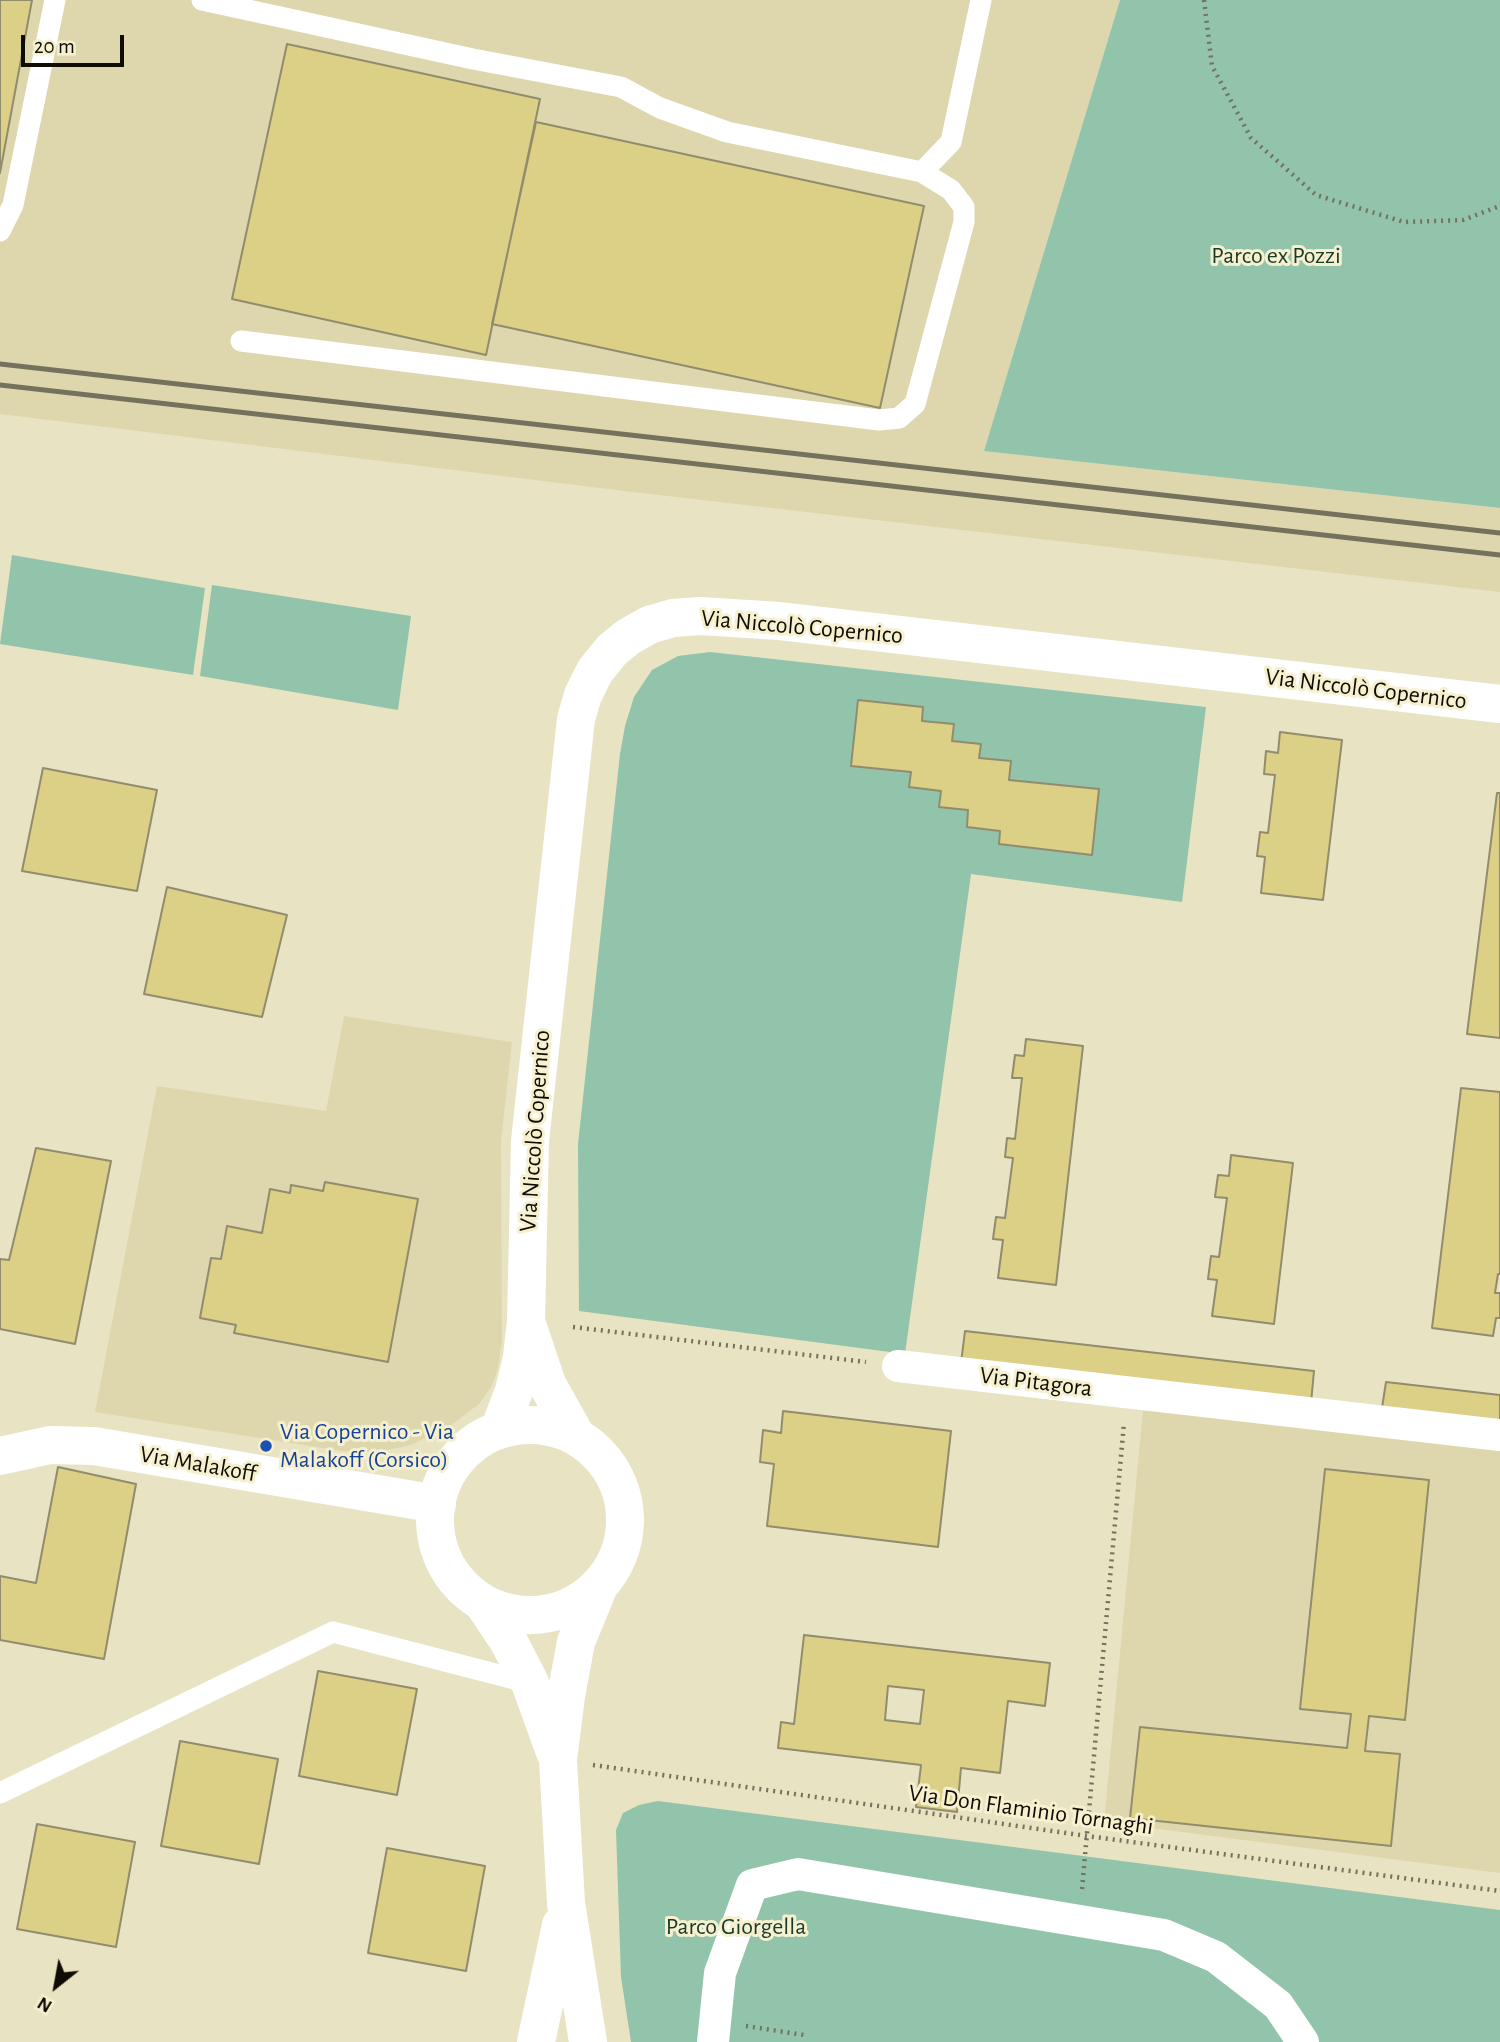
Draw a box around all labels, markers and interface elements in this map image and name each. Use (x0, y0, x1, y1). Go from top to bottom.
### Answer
scale bar (24, 21, 128, 65)
text: 20 m (34, 36, 75, 57)
park label: Parco ex Pozzi (1211, 242, 1341, 270)
street label: Via Niccolò Copernico (700, 604, 904, 650)
street label: Via Niccolò Copernico (1264, 662, 1468, 716)
street label: Via Niccolò Copernico (514, 1029, 556, 1233)
street label: Via Pitagora (978, 1361, 1094, 1403)
place label: Via Copernico - Via Malakoff (Corsico) (280, 1418, 454, 1474)
marker: Via Copernico - Via Malakoff (Corsico) (258, 1438, 274, 1454)
street label: Via Malakoff (138, 1440, 258, 1488)
street label: Via Don Flaminio Tornaghi (907, 1779, 1155, 1841)
park label: Parco Giorgella (666, 1913, 806, 1941)
north arrow (21, 1951, 91, 2021)
text: N (34, 1993, 55, 2016)

